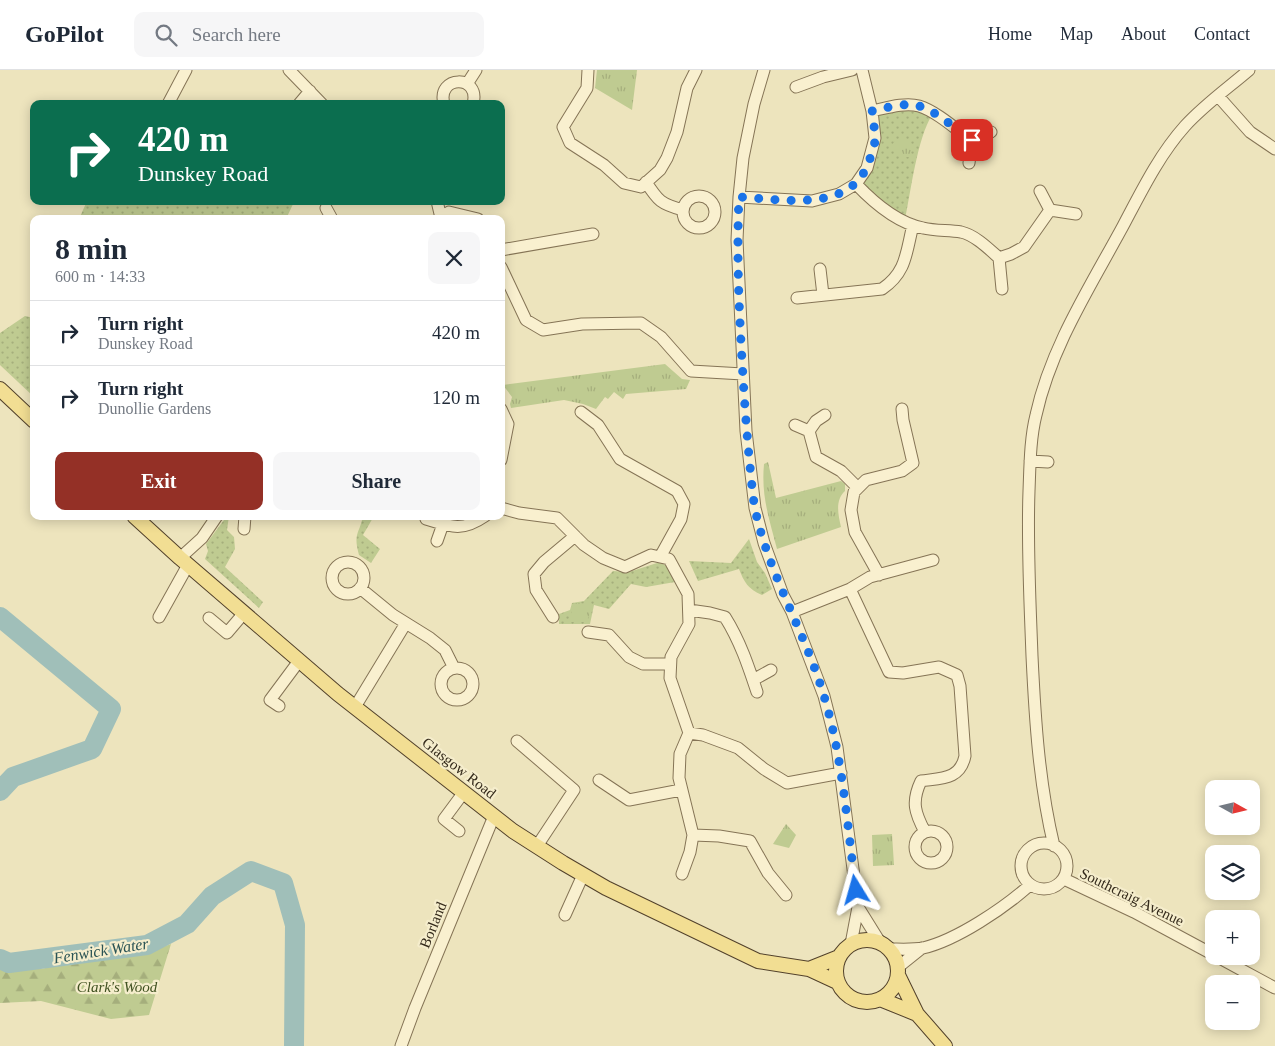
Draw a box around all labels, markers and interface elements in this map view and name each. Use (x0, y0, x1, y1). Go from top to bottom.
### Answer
search box (134, 12, 484, 57)
text: GoPilot (25, 21, 104, 47)
icon: search (152, 21, 180, 49)
text: Search here (192, 24, 281, 45)
text: Home (988, 24, 1032, 44)
text: Map (1060, 24, 1093, 44)
text: About (1121, 24, 1166, 44)
text: Contact (1194, 24, 1250, 44)
pin (951, 119, 993, 161)
icon: right (55, 120, 120, 185)
text: 420 m (138, 120, 228, 159)
icon: arrive (958, 126, 986, 154)
text: Dunskey Road (138, 161, 268, 186)
text: 8 min (55, 232, 128, 265)
button: close (428, 232, 480, 284)
text: 600 m · 14:33 (55, 268, 145, 285)
text: Turn right (98, 313, 183, 334)
icon: right (55, 319, 83, 347)
text: 420 m (432, 322, 480, 343)
text: Dunskey Road (98, 335, 193, 352)
text: Turn right (98, 378, 183, 399)
icon: right (55, 384, 83, 412)
text: 120 m (432, 387, 480, 408)
text: Dunollie Gardens (98, 400, 211, 417)
button: Exit (55, 452, 263, 510)
button: Share (273, 452, 480, 510)
street label: Glasgow Road (419, 734, 499, 802)
north arrow (1205, 780, 1260, 835)
map controls (1205, 780, 1260, 1030)
button: layers (1205, 845, 1260, 900)
position arrow (829, 863, 881, 915)
street label: Southcraig Avenue (1078, 865, 1187, 929)
street label: Borland (417, 899, 450, 950)
button: + (1205, 910, 1260, 965)
water label: Fenwick Water (51, 934, 150, 967)
button: − (1205, 975, 1260, 1030)
park label: Clark's Wood (77, 979, 158, 995)

